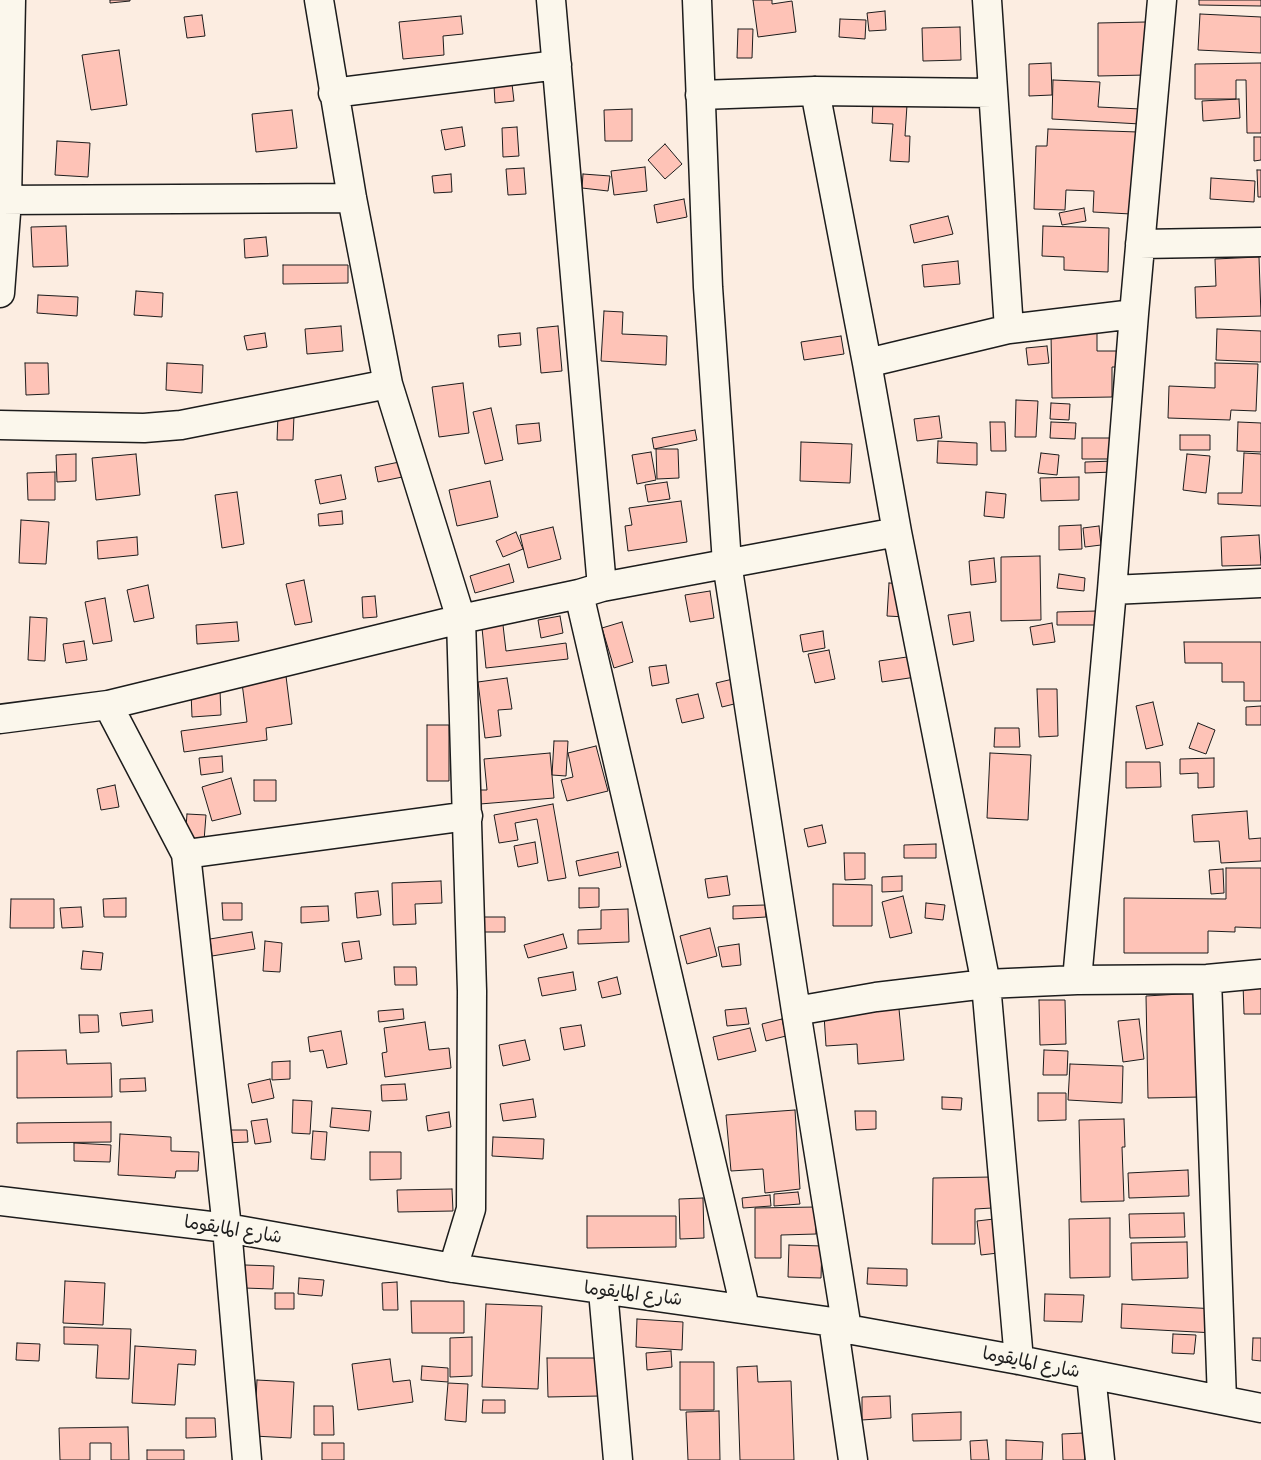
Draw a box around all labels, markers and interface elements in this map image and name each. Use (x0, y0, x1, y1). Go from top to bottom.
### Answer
street label: شارع المايقوما (182, 1212, 284, 1248)
street label: شارع المايقوما (583, 1277, 683, 1311)
street label: شارع المايقوما (980, 1343, 1082, 1383)

